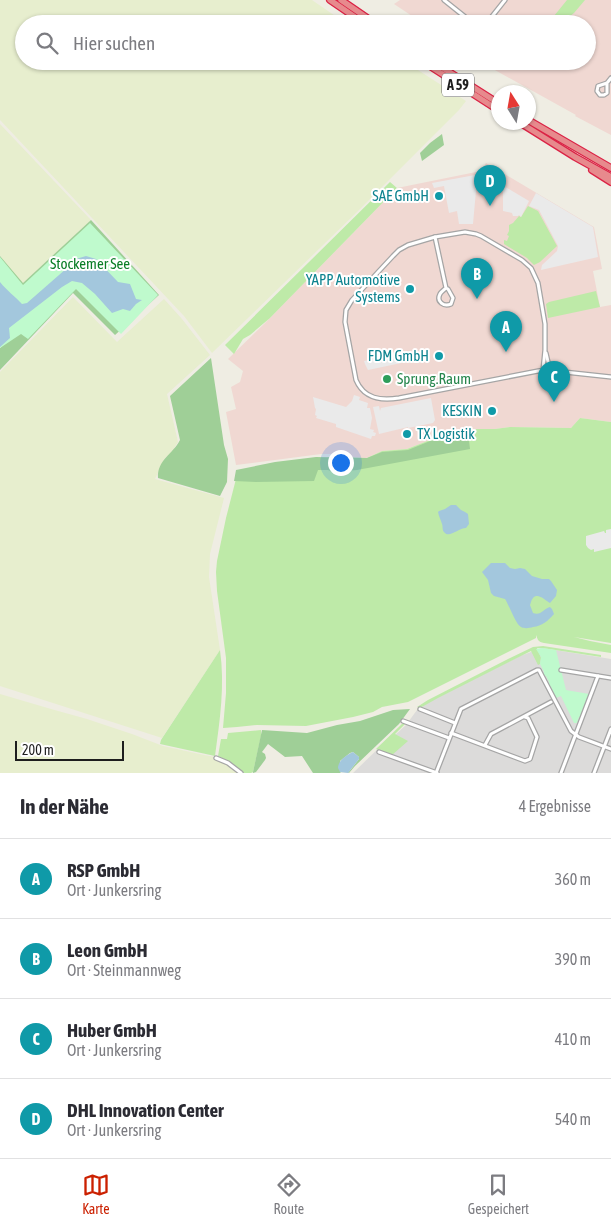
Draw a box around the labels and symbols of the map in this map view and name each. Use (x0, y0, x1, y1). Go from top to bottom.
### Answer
road number: A 59 (442, 74, 474, 96)
north arrow (491, 85, 536, 130)
pin: D (474, 165, 506, 206)
place label: SAE GmbH (372, 187, 429, 204)
marker: SAE GmbH (433, 190, 445, 202)
park label: Stockemer See (50, 255, 130, 272)
pin: B (461, 258, 493, 299)
place label: YAPP Automotive Systems (306, 271, 400, 305)
marker: YAPP Automotive Systems (404, 283, 416, 295)
pin: A (490, 311, 522, 352)
place label: FDM GmbH (368, 347, 429, 364)
marker: FDM GmbH (433, 350, 445, 362)
pin: C (538, 361, 570, 402)
place label: Sprung.Raum (397, 370, 471, 387)
marker: Sprung.Raum (381, 373, 393, 385)
place label: KESKIN (442, 402, 482, 419)
marker: KESKIN (486, 405, 498, 417)
place label: TX Logistik (417, 425, 475, 442)
marker: TX Logistik (401, 428, 413, 440)
your location (328, 450, 354, 476)
scale bar (15, 738, 124, 761)

